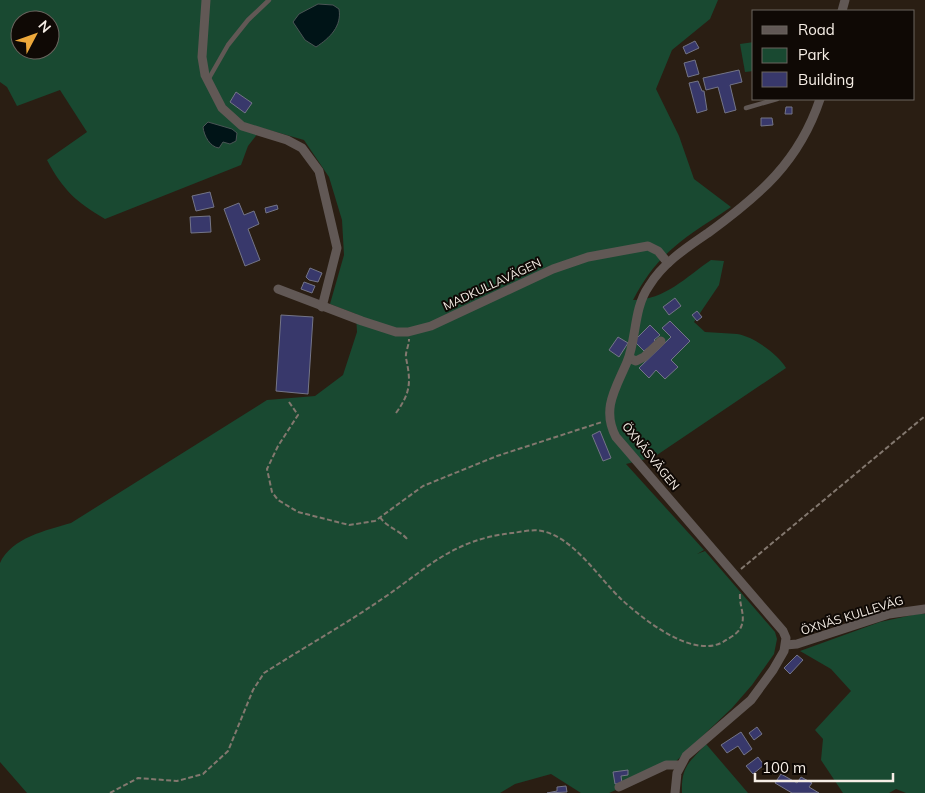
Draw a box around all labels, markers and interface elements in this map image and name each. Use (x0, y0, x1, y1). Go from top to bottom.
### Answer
north arrow (10, 10, 60, 60)
legend (752, 10, 915, 100)
text: N (35, 17, 55, 36)
text: Road (798, 20, 835, 39)
text: Park (798, 45, 830, 64)
text: Building (798, 70, 854, 89)
street label: MADKULLAVÄGEN (441, 255, 543, 313)
street label: ÖXNÄSVÄGEN (619, 419, 683, 493)
street label: ÖXNÄS KULLEVÄG (799, 592, 905, 638)
scale bar (755, 750, 892, 782)
text: 100 m (762, 758, 806, 777)

